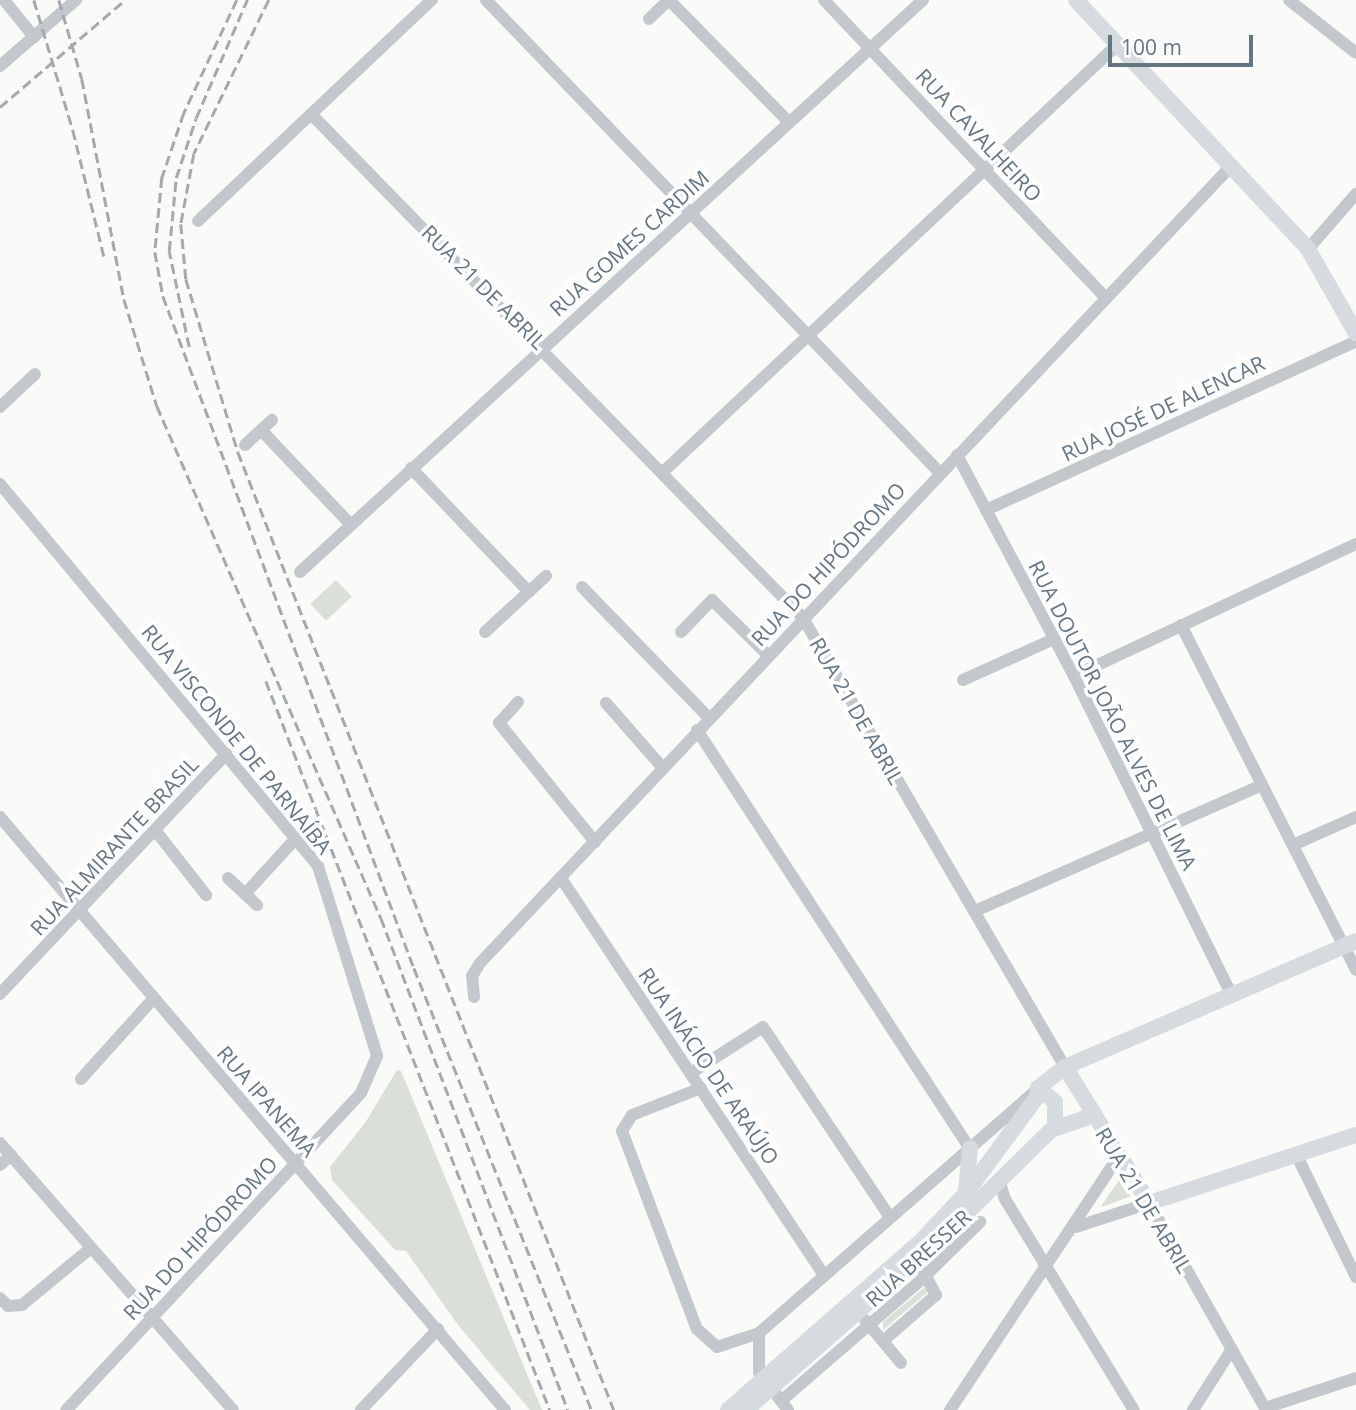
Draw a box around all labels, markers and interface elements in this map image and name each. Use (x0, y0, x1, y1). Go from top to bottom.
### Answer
scale bar (1111, 21, 1256, 65)
text: 100 m (1121, 33, 1182, 61)
street label: RUA CAVALHEIRO (911, 63, 1047, 207)
street label: RUA GOMES CARDIM (544, 165, 714, 321)
street label: RUA 21 DE ABRIL (417, 220, 551, 354)
street label: RUA JOSÉ DE ALENCAR (1057, 350, 1269, 466)
street label: RUA DO HIPÓDROMO (746, 477, 910, 651)
street label: RUA DOUTOR JOÃO ALVES DE LIMA (1024, 556, 1202, 874)
street label: RUA VISCONDE DE PARNAÍBA (137, 619, 337, 859)
street label: RUA 21 DE ABRIL (805, 633, 909, 789)
street label: RUA ALMIRANTE BRASIL (25, 752, 203, 940)
street label: RUA INÁCIO DE ARAÚJO (634, 963, 784, 1169)
street label: RUA IPANEMA (212, 1040, 322, 1162)
street label: RUA 21 DE ABRIL (1091, 1123, 1197, 1277)
street label: RUA DO HIPÓDROMO (118, 1151, 282, 1325)
street label: RUA BRESSER (860, 1204, 976, 1312)

